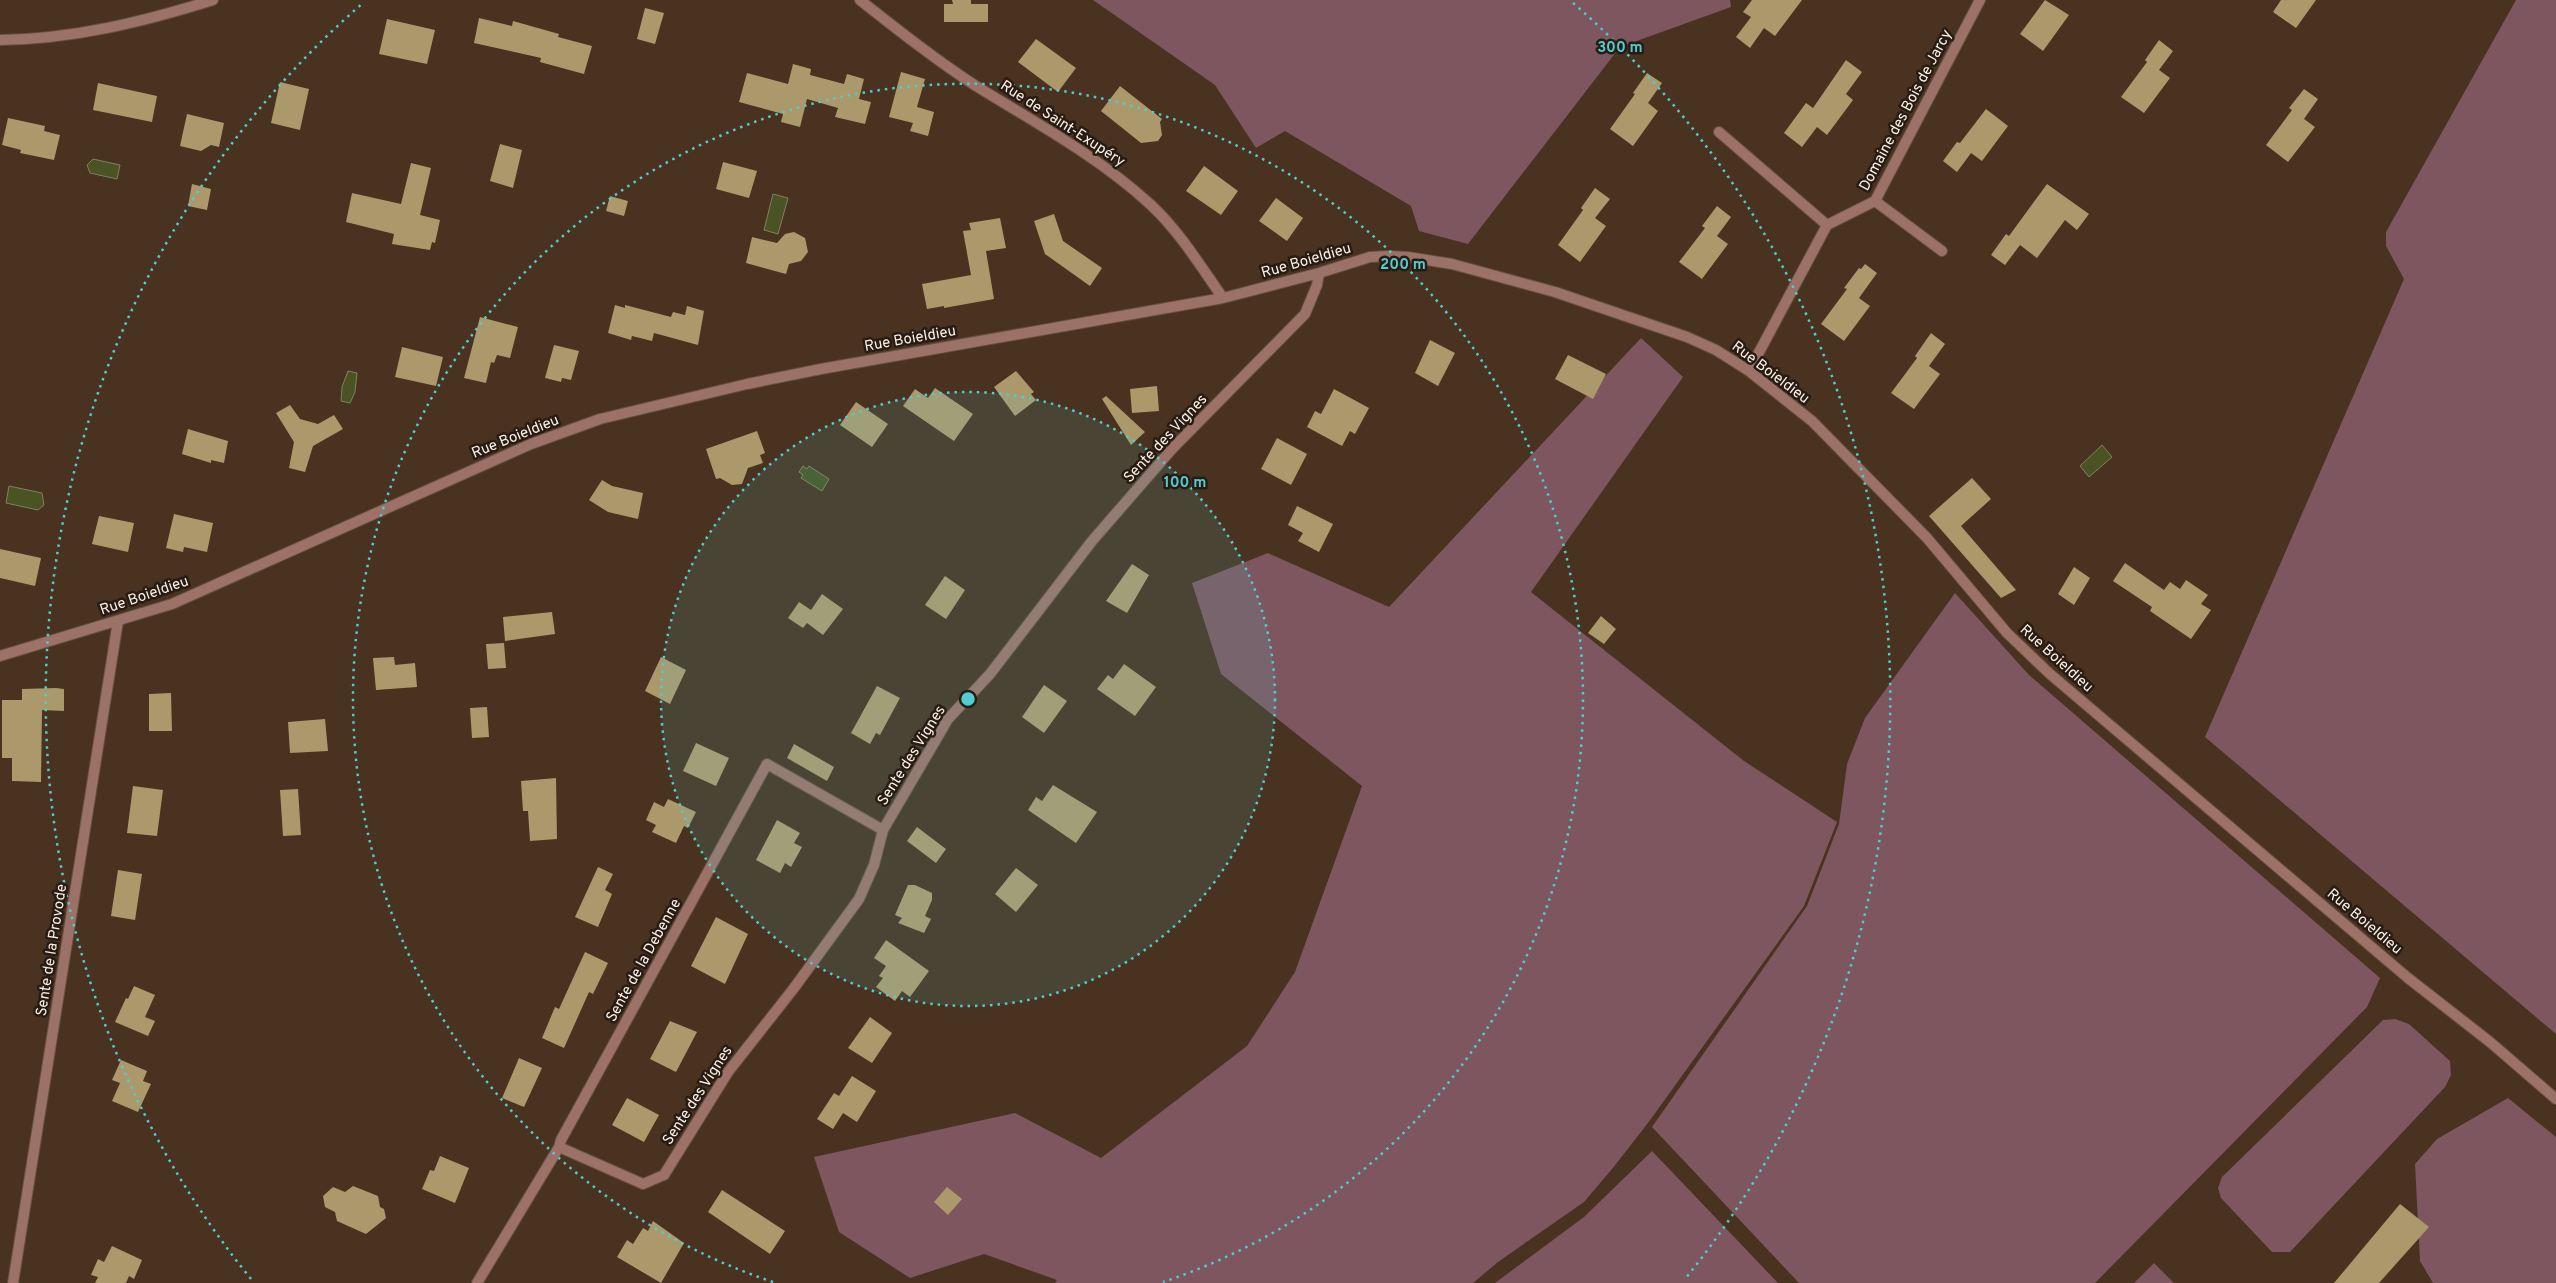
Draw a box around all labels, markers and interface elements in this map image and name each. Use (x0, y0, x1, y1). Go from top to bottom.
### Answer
street label: Domaine des Bois de Jarcy (1856, 27, 1957, 195)
text: 300 m (1597, 39, 1643, 58)
street label: Rue de Saint-Exupéry (996, 77, 1128, 172)
street label: Rue Boieldieu (1259, 240, 1354, 283)
text: 200 m (1380, 256, 1426, 275)
street label: Rue Boieldieu (863, 322, 958, 357)
street label: Rue Boieldieu (1727, 338, 1813, 409)
street label: Sente des Vignes (1120, 391, 1212, 487)
street label: Rue Boieldieu (469, 411, 562, 464)
text: 100 m (1164, 474, 1206, 493)
street label: Rue Boieldieu (98, 572, 191, 620)
street label: Rue Boieldieu (2015, 621, 2097, 697)
centre of rings (959, 690, 977, 708)
street label: Sente des Vignes (874, 702, 951, 809)
street label: Sente de la Provode (33, 883, 72, 1018)
street label: Rue Boieldieu (2322, 885, 2406, 959)
street label: Sente de la Debenne (603, 896, 686, 1026)
street label: Sente des Vignes (659, 1043, 737, 1149)

